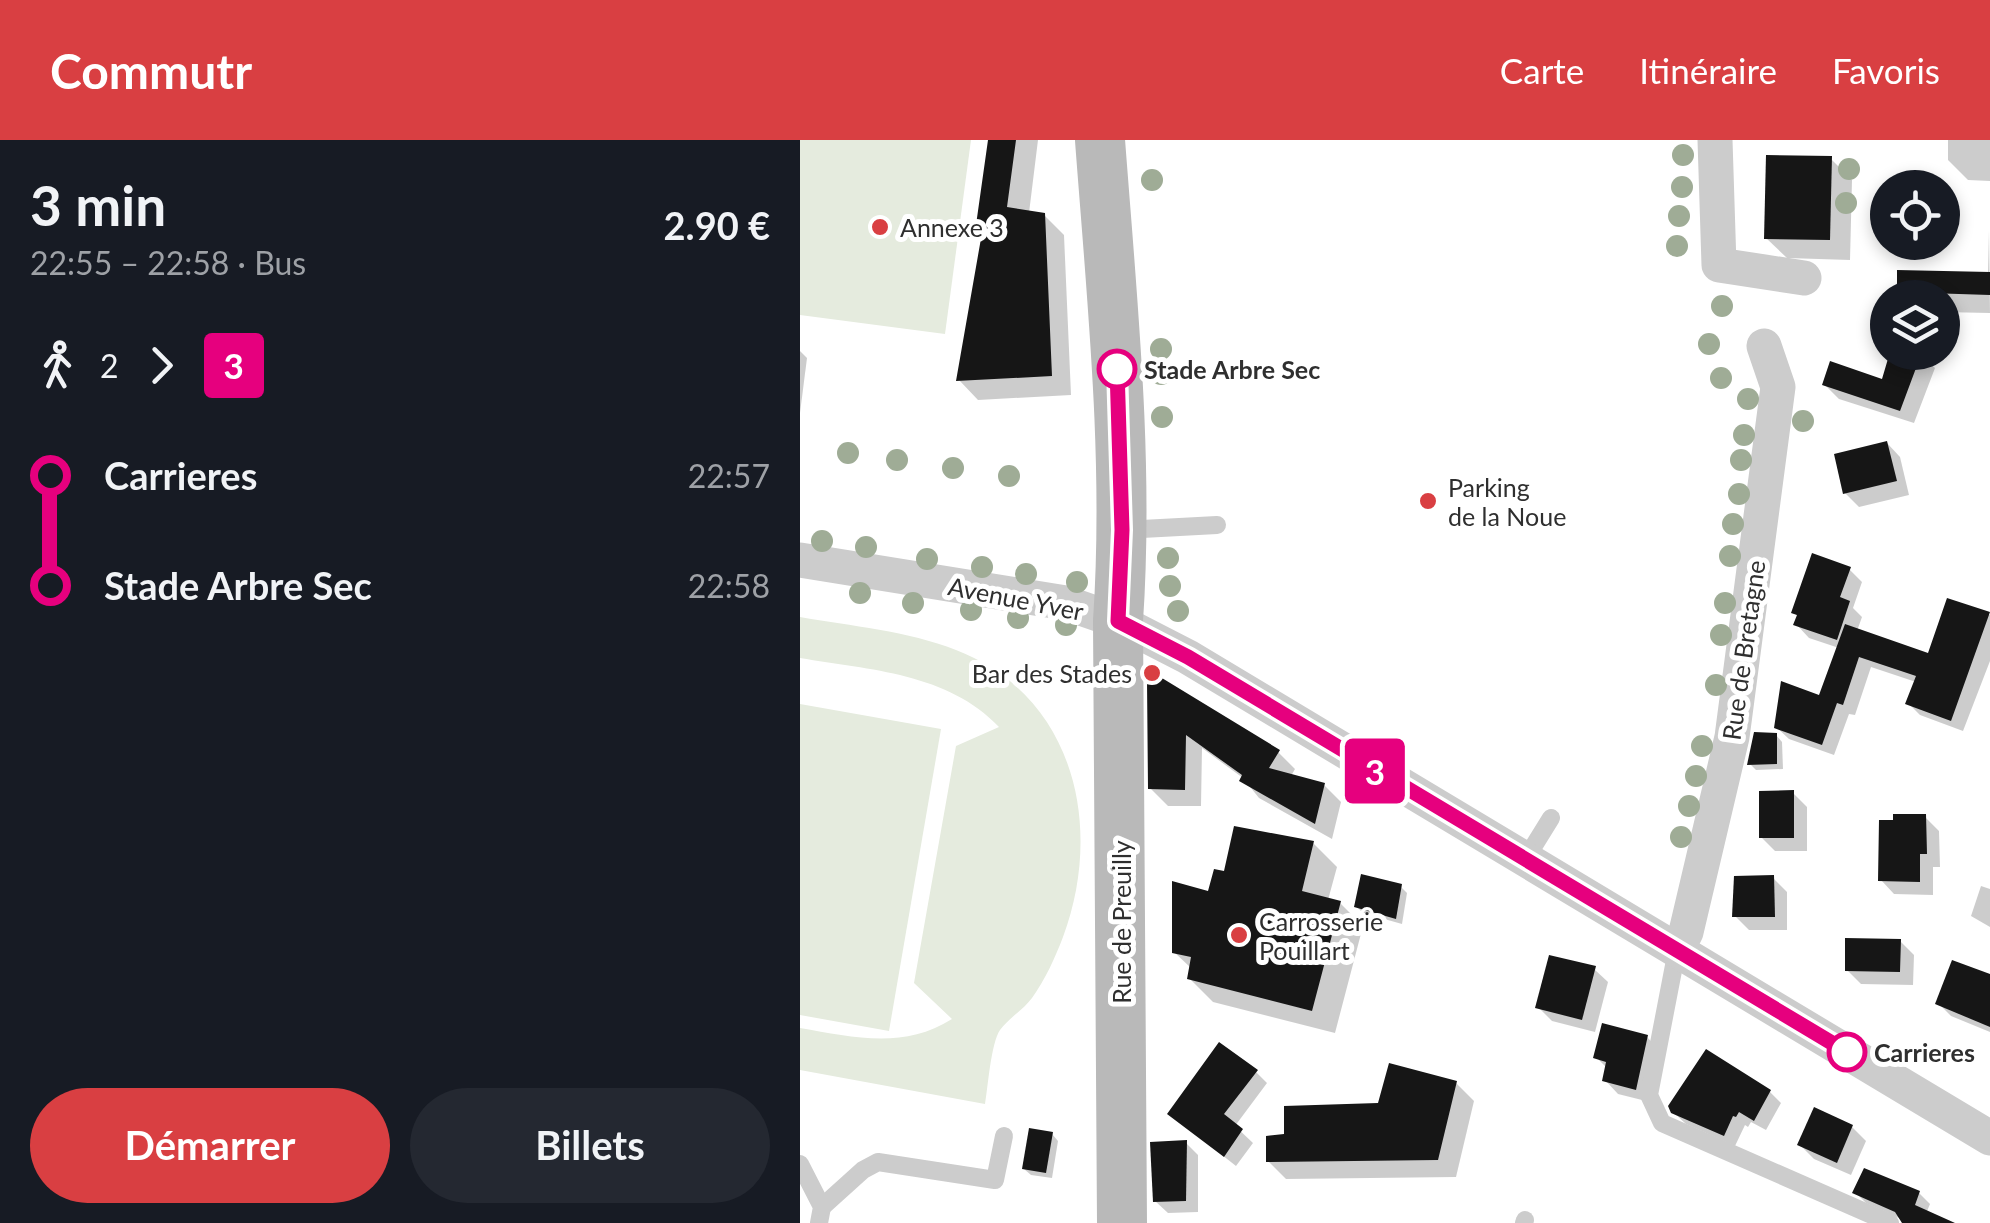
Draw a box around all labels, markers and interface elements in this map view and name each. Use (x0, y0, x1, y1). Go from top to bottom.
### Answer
text: Commutr (50, 42, 252, 99)
text: Carte (1500, 49, 1584, 91)
text: Itinéraire (1639, 49, 1777, 91)
text: Favoris (1832, 49, 1940, 91)
map controls (1870, 170, 1960, 370)
button: locate (1870, 170, 1960, 260)
text: 3 min (30, 172, 166, 238)
text: 2.90 € (664, 202, 770, 248)
place label: Annexe 3 (900, 212, 1004, 242)
marker: Annexe 3 (869, 216, 891, 238)
text: 22:55 – 22:58 · Bus (30, 243, 306, 282)
button: layers (1870, 280, 1960, 370)
icon: walk (30, 338, 85, 393)
icon: forward (134, 338, 189, 393)
text: 3 (224, 344, 244, 386)
text: 2 (100, 346, 119, 385)
marker: Stade Arbre Sec (1098, 350, 1136, 388)
place label: Stade Arbre Sec (1144, 354, 1320, 384)
text: Carrieres (104, 452, 257, 498)
text: 22:57 (688, 456, 770, 495)
place label: Parking de la Noue (1448, 472, 1566, 531)
marker: Parking de la Noue (1417, 490, 1439, 512)
street label: Rue de Bretagne (1716, 558, 1770, 742)
text: Stade Arbre Sec (104, 562, 372, 608)
text: 22:58 (688, 566, 770, 605)
street label: Avenue Yver (946, 570, 1086, 626)
place label: Bar des Stades (972, 658, 1132, 688)
marker: Bar des Stades (1141, 662, 1163, 684)
line badge: 3 (1342, 738, 1408, 804)
text: 3 (1365, 750, 1385, 792)
street label: Rue de Preuilly (1106, 840, 1136, 1004)
place label: Carrosserie Pouillart (1259, 906, 1383, 965)
marker: Carrosserie Pouillart (1228, 924, 1250, 946)
marker: Carrieres (1828, 1033, 1866, 1071)
place label: Carrieres (1874, 1037, 1975, 1067)
button: Démarrer (30, 1088, 390, 1203)
button: Billets (410, 1088, 770, 1203)

